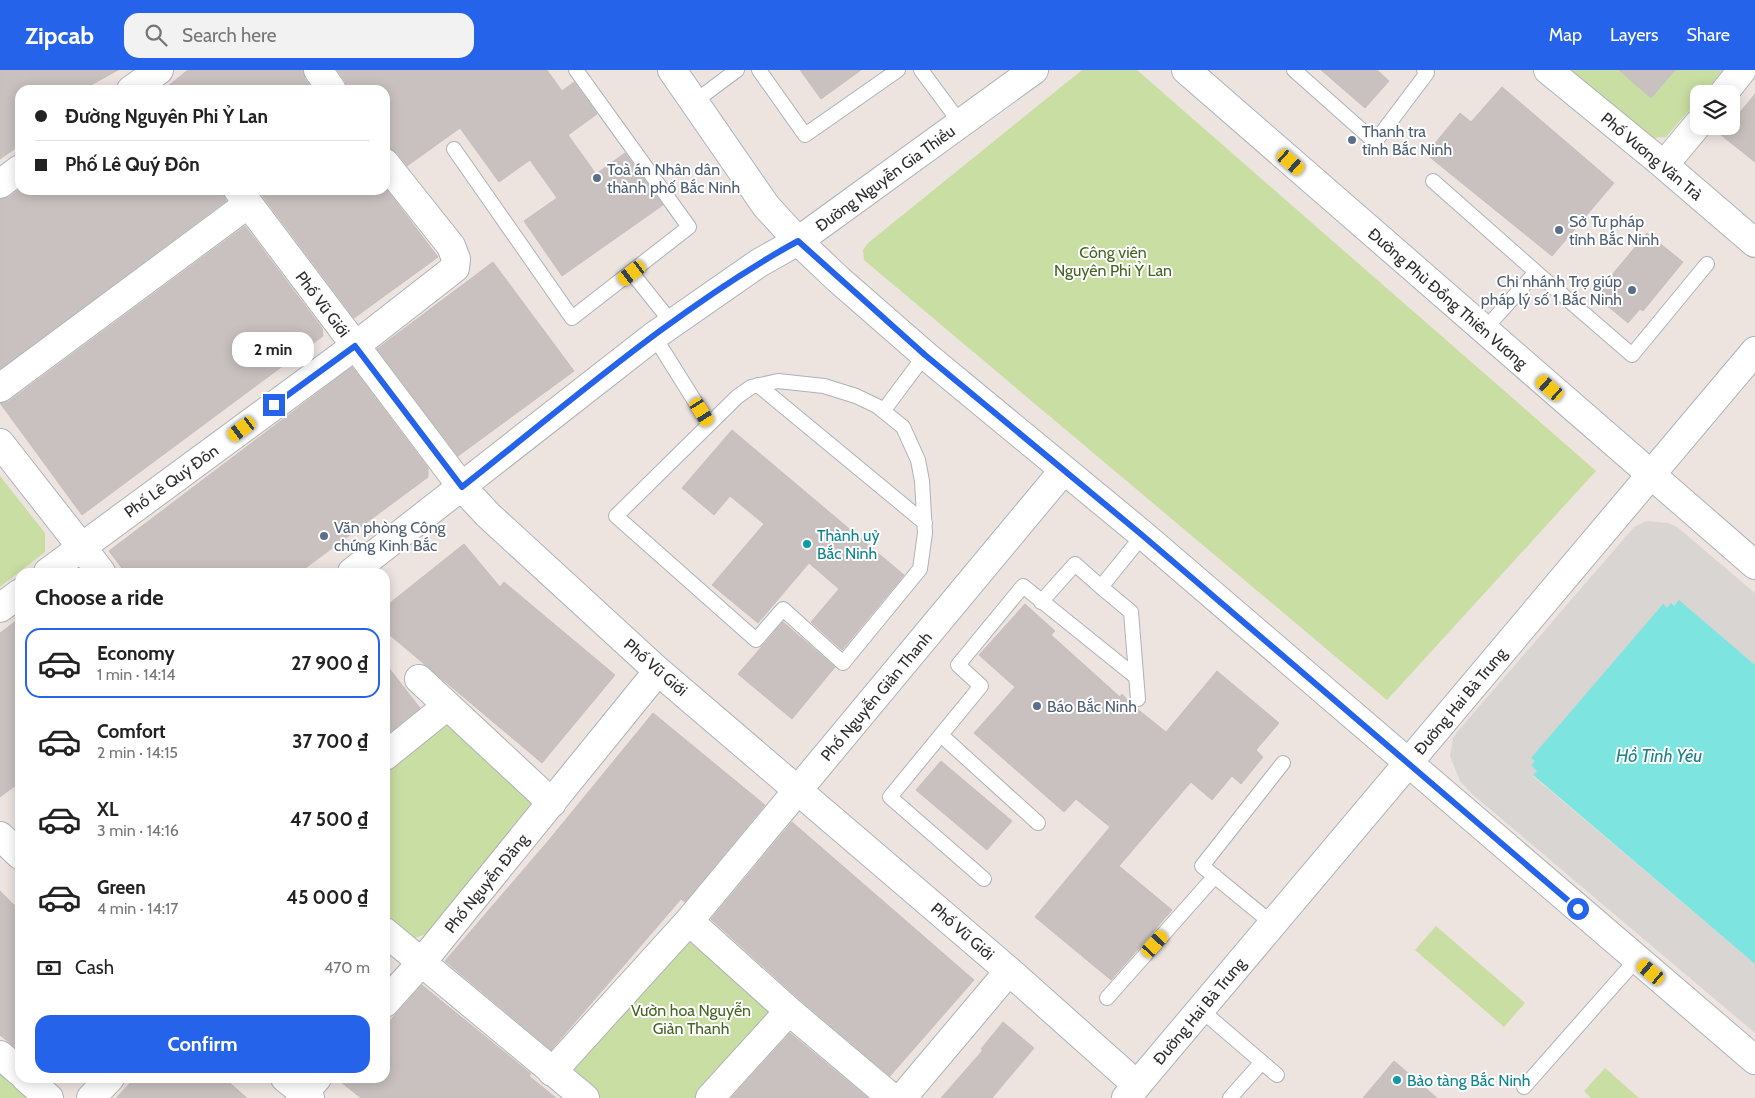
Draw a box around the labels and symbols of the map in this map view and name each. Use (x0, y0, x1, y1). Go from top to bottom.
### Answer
street label: Phố Vương Văn Trà (1597, 109, 1706, 204)
street label: Đường Nguyễn Gia Thiều (812, 121, 959, 235)
place label: Thanh tra tỉnh Bắc Ninh (1362, 122, 1452, 159)
marker: Thanh tra tỉnh Bắc Ninh (1346, 134, 1358, 146)
car (1274, 146, 1307, 178)
place label: Toà án Nhân dân thành phố Bắc Ninh (607, 160, 740, 197)
marker: Toà án Nhân dân thành phố Bắc Ninh (591, 172, 603, 184)
place label: Sở Tư pháp tỉnh Bắc Ninh (1569, 212, 1659, 249)
street label: Đường Phù Đổng Thiên Vương (1364, 224, 1532, 373)
marker: Sở Tư pháp tỉnh Bắc Ninh (1553, 224, 1565, 236)
park label: Công viên Nguyên Phi Ỷ Lan (1054, 243, 1172, 280)
car (615, 258, 648, 288)
street label: Phố Vũ Giới (292, 268, 354, 341)
place label: Chi nhánh Trợ giúp pháp lý số 1 Bắc Ninh (1481, 272, 1622, 309)
marker: Chi nhánh Trợ giúp pháp lý số 1 Bắc Ninh (1626, 284, 1638, 296)
callout: 2 min (233, 332, 315, 368)
car (1533, 372, 1566, 404)
route end (263, 394, 285, 416)
car (687, 395, 716, 429)
car (225, 414, 258, 444)
street label: Phố Lê Quý Đôn (121, 441, 222, 522)
place label: Văn phòng Công chứng Kinh Bắc (334, 518, 447, 555)
place label: Thành uỷ Bắc Ninh (817, 526, 879, 563)
marker: Văn phòng Công chứng Kinh Bắc (318, 530, 330, 542)
marker: Thành uỷ Bắc Ninh (801, 538, 813, 550)
street label: Phố Nguyễn Giản Thanh (817, 628, 936, 765)
street label: Phố Vũ Giới (620, 635, 691, 700)
street label: Đường Hai Bà Trưng (1410, 643, 1511, 759)
place label: Báo Bắc Ninh (1047, 697, 1137, 716)
marker: Báo Bắc Ninh (1031, 700, 1043, 712)
water label: Hồ Tình Yêu (1616, 745, 1702, 767)
street label: Phố Nguyễn Đăng (440, 829, 533, 937)
route start (1567, 898, 1589, 920)
street label: Phố Vũ Giới (927, 899, 998, 964)
car (1139, 928, 1170, 960)
street label: Đường Hai Bà Trưng (1149, 953, 1250, 1069)
car (1634, 957, 1667, 987)
park label: Vườn hoa Nguyễn Giản Thanh (631, 1001, 751, 1038)
place label: Bảo tàng Bắc Ninh (1407, 1071, 1530, 1090)
marker: Bảo tàng Bắc Ninh (1391, 1074, 1403, 1086)

